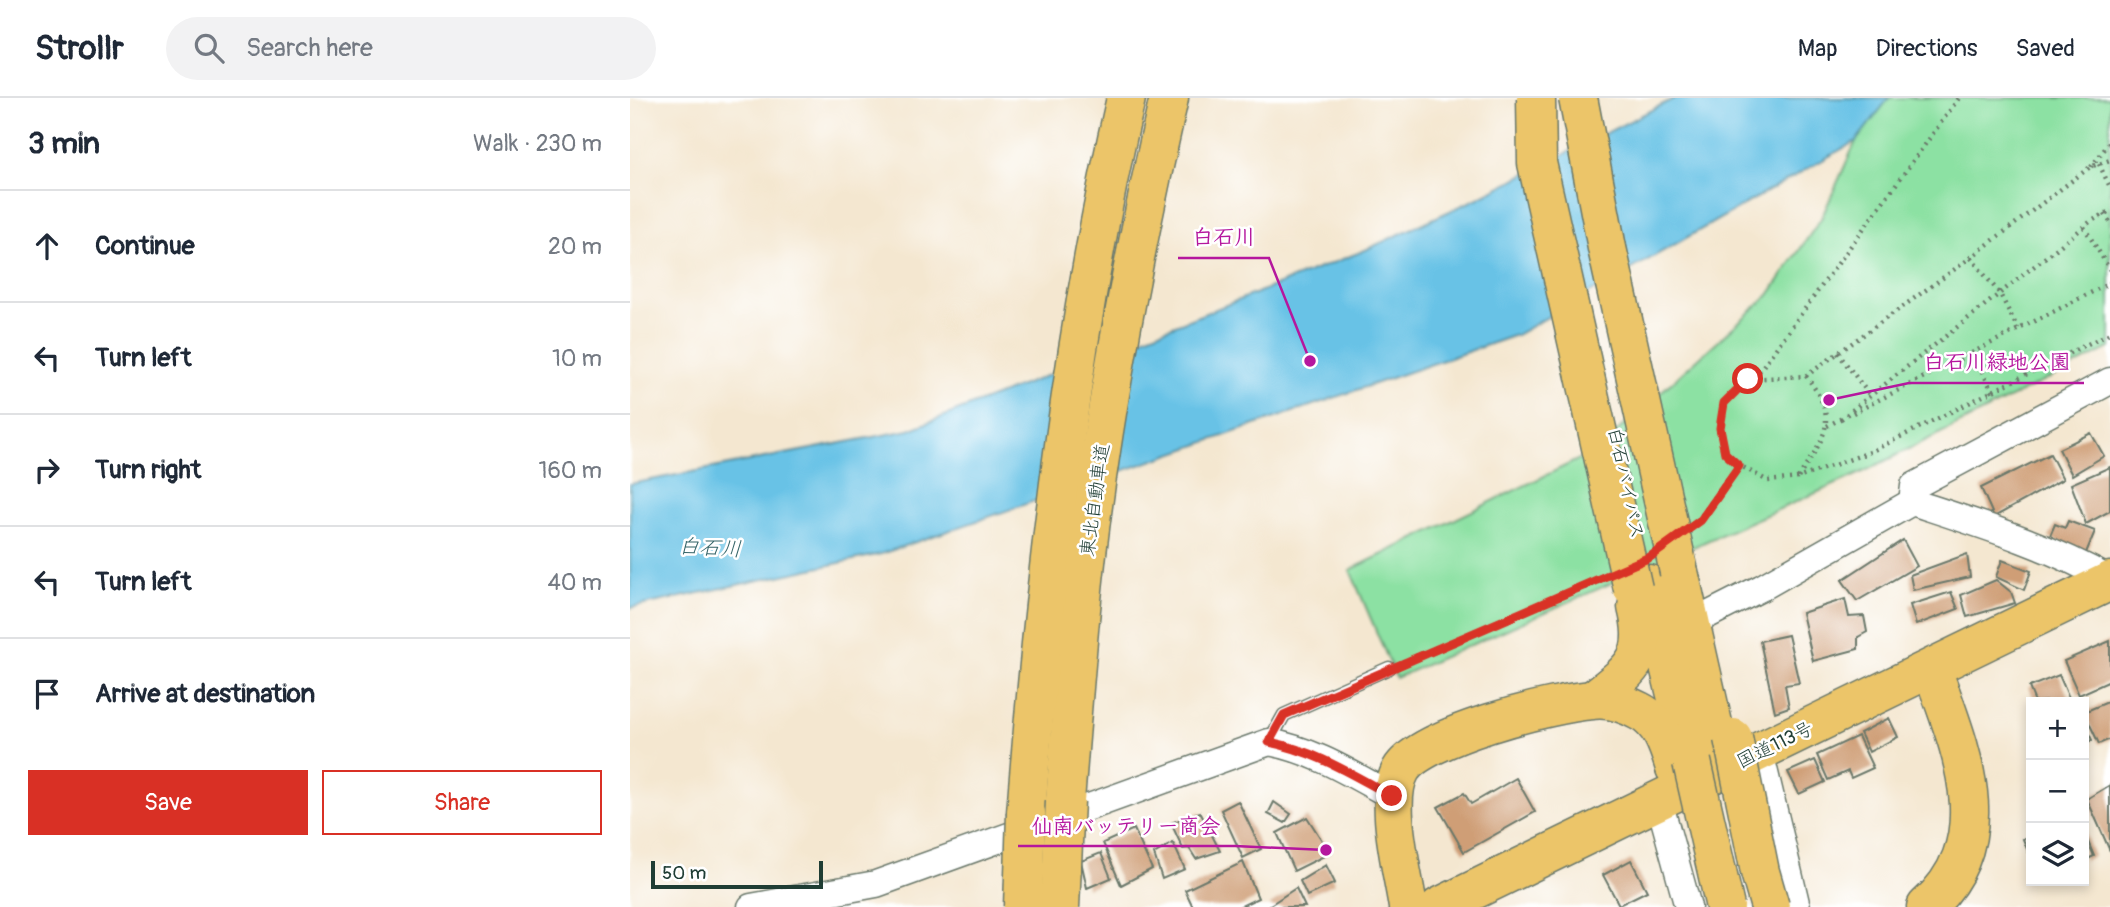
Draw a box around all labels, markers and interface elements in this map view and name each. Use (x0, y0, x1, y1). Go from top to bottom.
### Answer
search box (166, 17, 656, 80)
text: Strollr (35, 28, 124, 69)
icon: search (190, 29, 228, 67)
text: Search here (246, 32, 373, 64)
text: Map (1798, 34, 1838, 63)
text: Directions (1876, 34, 1977, 63)
text: Saved (2015, 34, 2075, 63)
text: 3 min (28, 125, 100, 162)
text: Walk · 230 m (473, 129, 602, 158)
callout: 白石川 (1178, 216, 1269, 258)
text: 白石川 (1193, 224, 1256, 251)
icon: ahead (28, 227, 66, 265)
text: Continue (95, 230, 195, 262)
text: 20 m (548, 232, 602, 261)
icon: left (28, 339, 66, 377)
callout: 白石川緑地公園 (1909, 341, 2084, 383)
text: Turn left (95, 342, 191, 374)
text: 10 m (552, 344, 602, 373)
text: 白石川緑地公園 (1924, 349, 2071, 376)
route start (1732, 363, 1763, 394)
street label: 白石バイパス (1602, 425, 1650, 541)
street label: 東北自動車道 (1075, 442, 1115, 558)
icon: right (28, 451, 66, 489)
text: Turn right (95, 454, 201, 486)
text: 160 m (538, 456, 602, 485)
water label: 白石川 (678, 533, 742, 563)
icon: left (28, 563, 66, 601)
text: Turn left (95, 566, 191, 598)
text: 40 m (548, 568, 602, 597)
icon: arrive (28, 675, 66, 713)
text: Arrive at destination (95, 678, 315, 710)
map controls (2026, 697, 2089, 886)
button: + (2026, 697, 2089, 760)
street label: 国道113号 (1733, 716, 1817, 774)
button: − (2026, 760, 2089, 823)
button: Save (28, 770, 308, 835)
button: Share (322, 770, 602, 835)
route end (1376, 780, 1407, 811)
callout: 仙南バッテリー商会 (1018, 804, 1235, 846)
text: 仙南バッテリー商会 (1032, 813, 1221, 840)
button: layers (2026, 823, 2089, 886)
scale bar (651, 858, 822, 890)
text: 50 m (662, 861, 706, 885)

